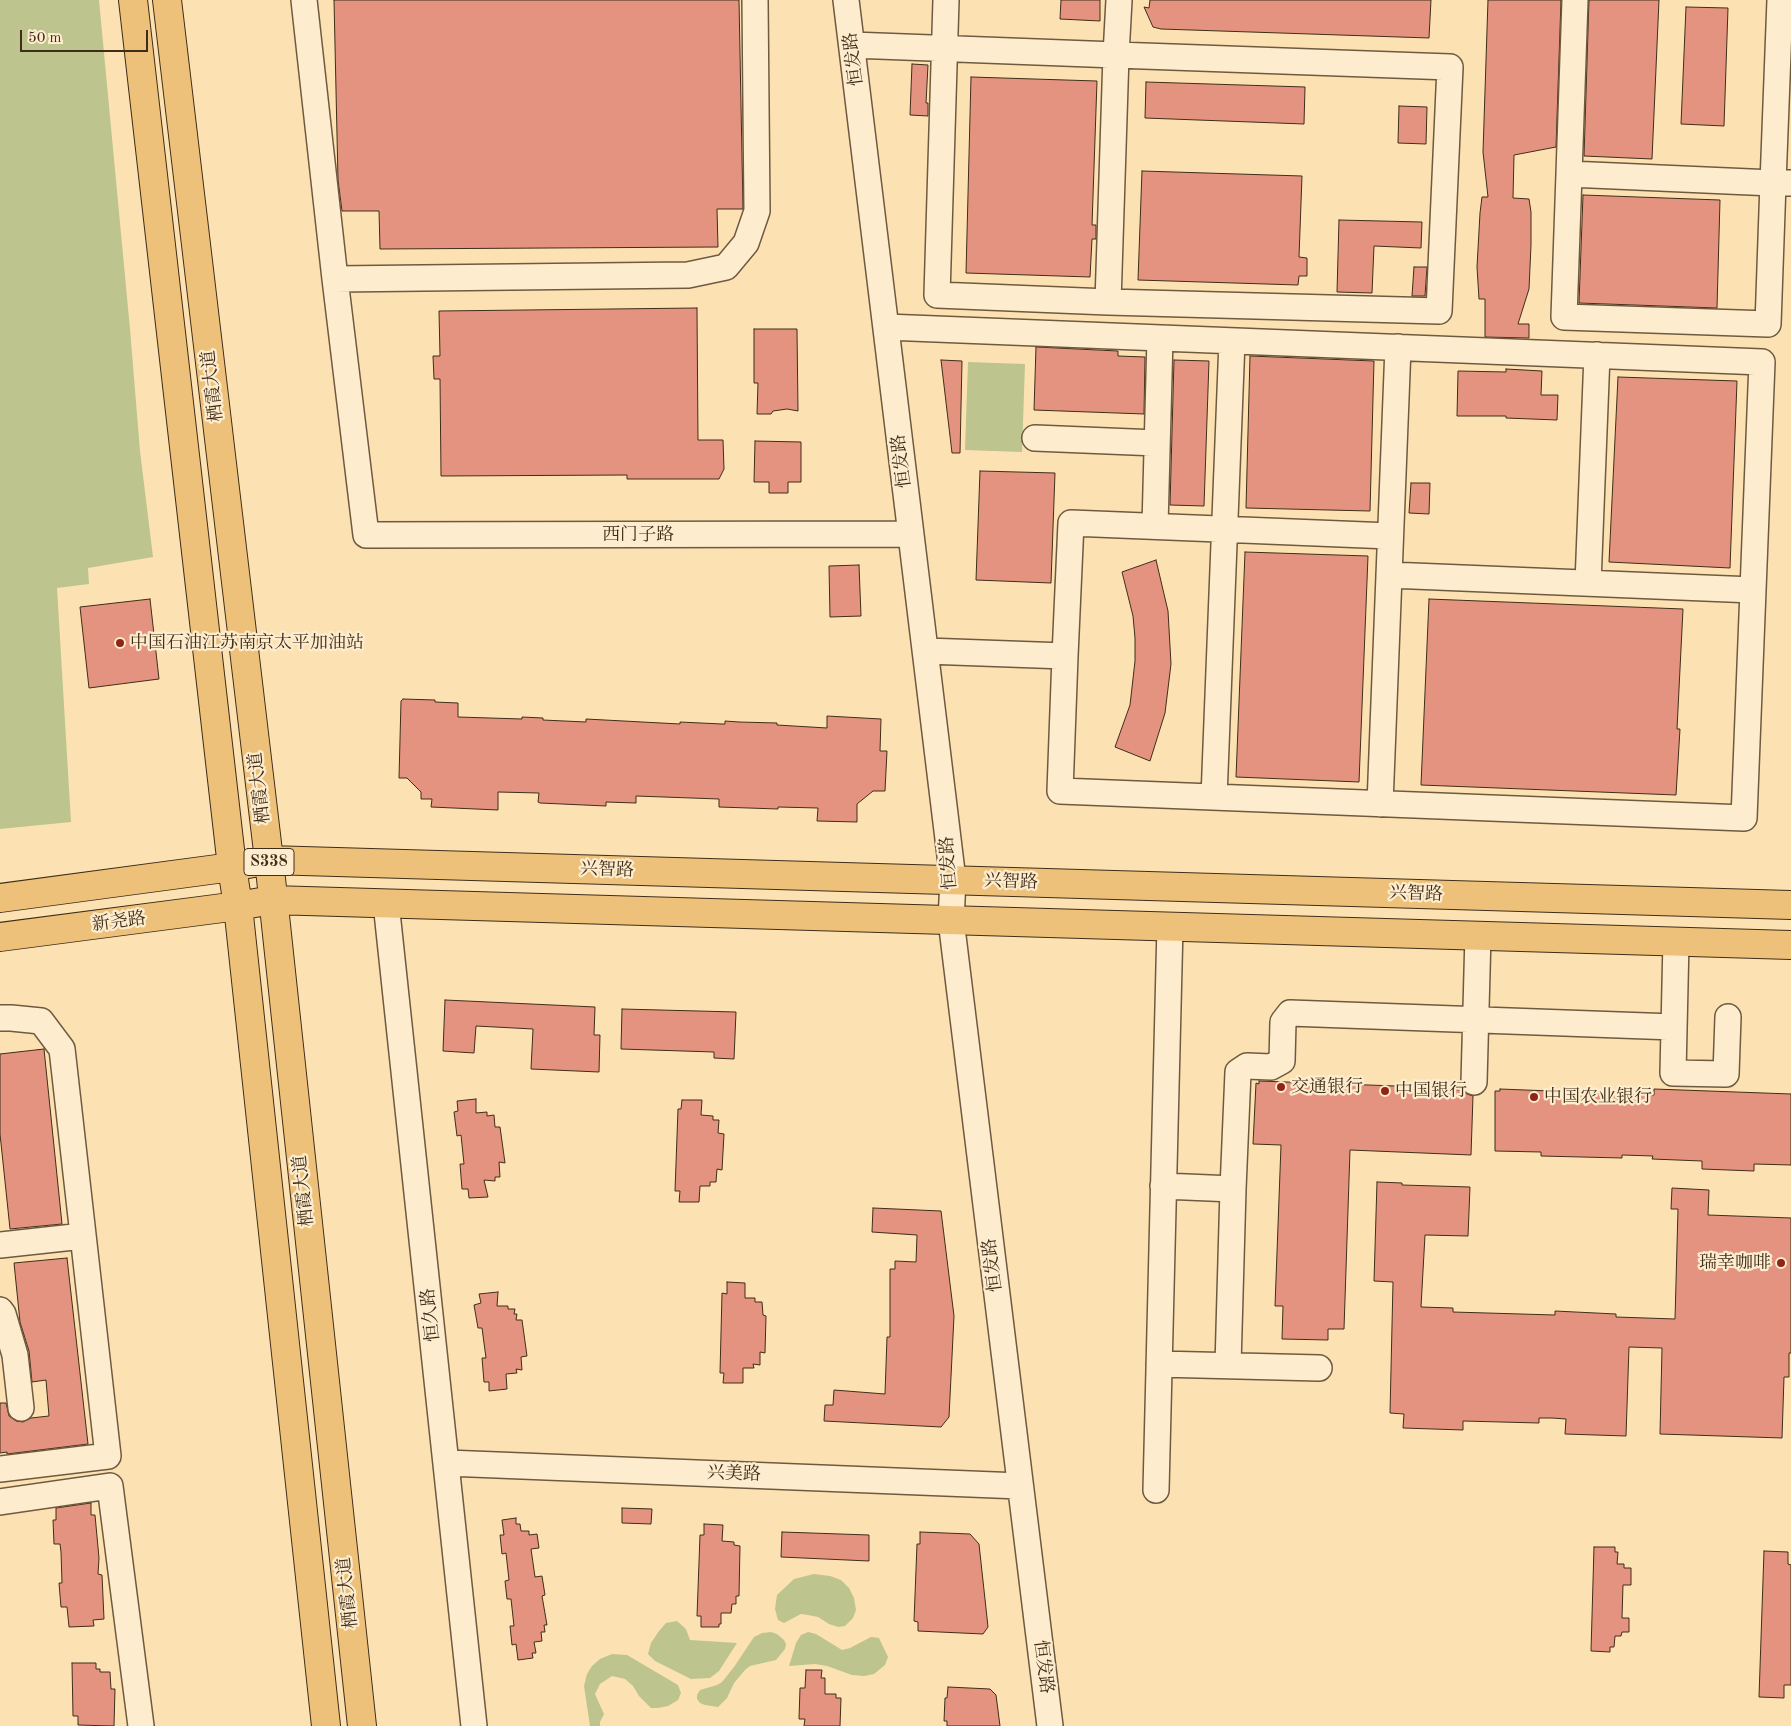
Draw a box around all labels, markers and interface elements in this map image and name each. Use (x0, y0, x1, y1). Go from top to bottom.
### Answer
scale bar (22, 20, 150, 52)
text: 50 m (28, 31, 62, 46)
street label: 恒发路 (840, 31, 868, 87)
street label: 栖霞大道 (198, 349, 228, 423)
street label: 恒发路 (888, 433, 916, 489)
street label: 西门子路 (602, 524, 674, 546)
place label: 中国石油江苏南京太平加油站 (130, 632, 364, 654)
marker: 中国石油江苏南京太平加油站 (114, 637, 126, 649)
street label: 栖霞大道 (245, 751, 275, 825)
street label: 恒发路 (936, 835, 962, 891)
road number: S338 (244, 849, 294, 876)
street label: 兴智路 (580, 858, 634, 882)
street label: 兴智路 (984, 870, 1038, 894)
street label: 兴智路 (1389, 882, 1443, 906)
street label: 新尧路 (91, 908, 147, 936)
place label: 交通银行 (1291, 1076, 1363, 1098)
place label: 中国银行 (1395, 1080, 1467, 1102)
marker: 交通银行 (1275, 1081, 1287, 1093)
marker: 中国银行 (1379, 1085, 1391, 1097)
place label: 中国农业银行 (1544, 1086, 1652, 1108)
marker: 中国农业银行 (1528, 1091, 1540, 1103)
street label: 栖霞大道 (289, 1154, 319, 1228)
street label: 恒发路 (979, 1237, 1007, 1293)
place label: 瑞幸咖啡 (1699, 1252, 1771, 1274)
marker: 瑞幸咖啡 (1775, 1257, 1787, 1269)
street label: 恒久路 (417, 1287, 445, 1343)
street label: 兴美路 (707, 1462, 761, 1486)
street label: 栖霞大道 (333, 1556, 363, 1630)
street label: 恒发路 (1029, 1639, 1057, 1695)

